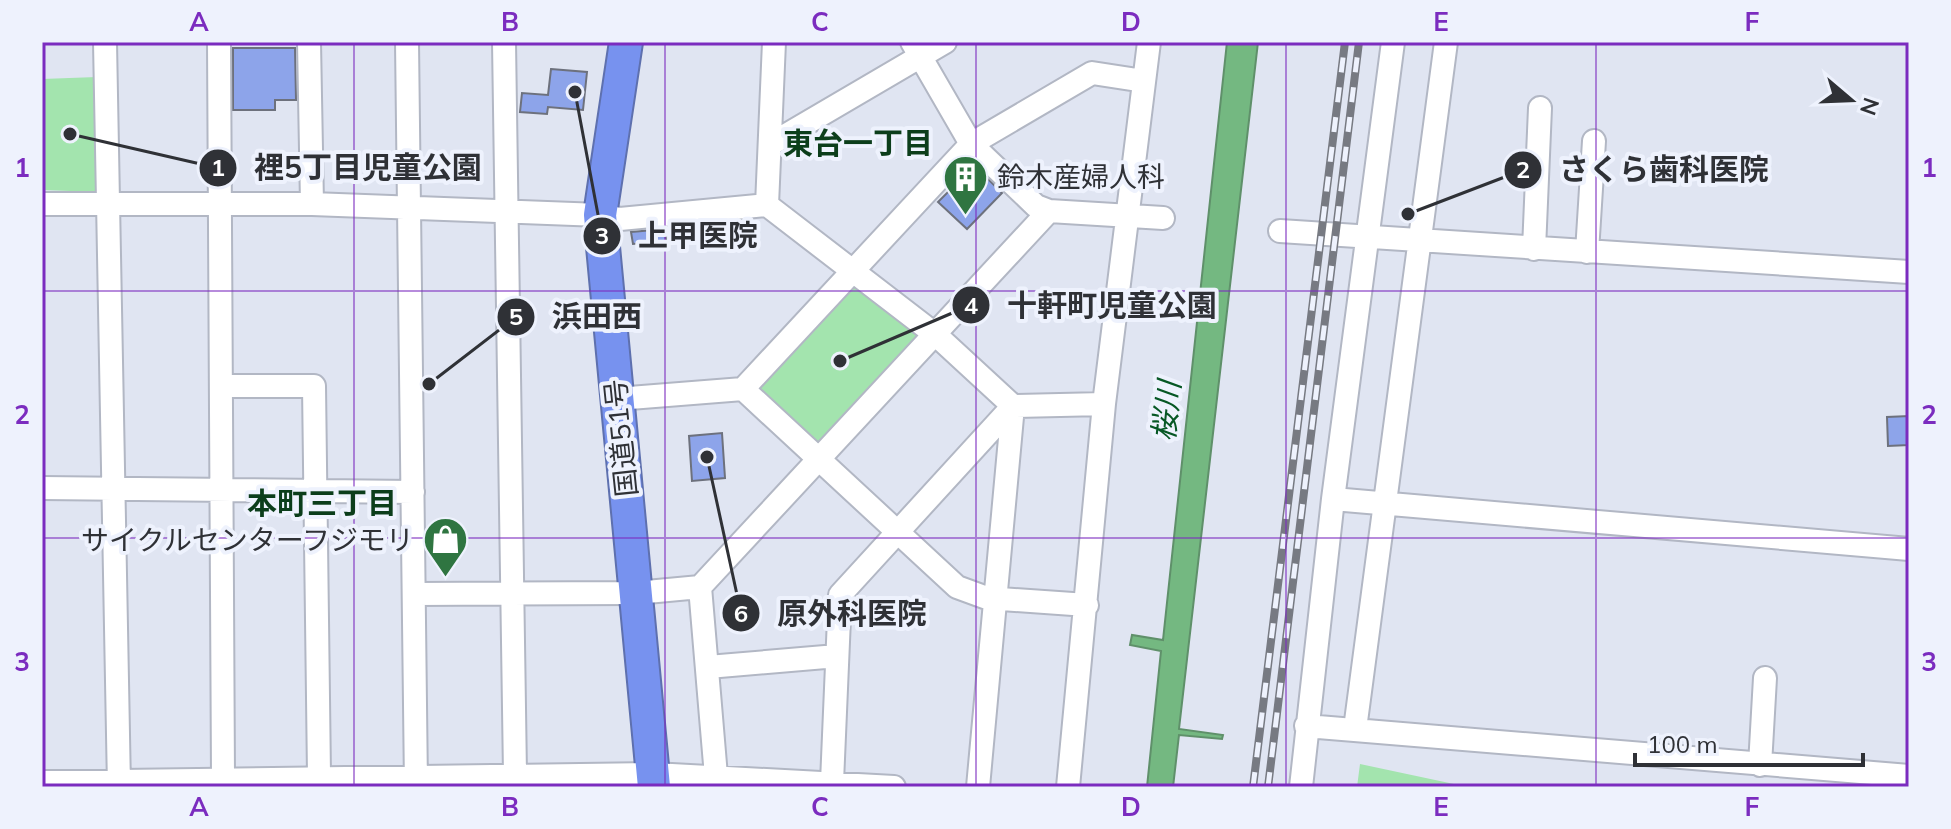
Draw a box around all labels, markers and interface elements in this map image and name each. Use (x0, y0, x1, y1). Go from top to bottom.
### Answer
text: A (189, 5, 209, 38)
text: B (501, 5, 519, 38)
text: C (811, 5, 829, 38)
text: D (1121, 5, 1141, 38)
text: E (1433, 5, 1449, 38)
text: F (1745, 5, 1760, 38)
north arrow (1811, 60, 1891, 140)
text: N (1854, 94, 1886, 119)
district label: 東台一丁目 (783, 124, 933, 162)
callout: 裡5丁目児童公園 (198, 141, 498, 195)
callout: さくら歯科医院 (1503, 143, 1785, 197)
text: 裡5丁目児童公園 (254, 148, 482, 186)
text: さくら歯科医院 (1559, 150, 1769, 188)
text: 1 (14, 151, 30, 184)
text: 1 (1921, 151, 1937, 184)
text: 1 (211, 152, 225, 182)
building icon: 鈴木産婦人科 (942, 153, 990, 216)
text: 2 (1516, 154, 1530, 184)
place label: 鈴木産婦人科 (997, 159, 1165, 194)
callout: 上甲医院 (582, 209, 774, 263)
text: 上甲医院 (638, 216, 758, 254)
text: 3 (595, 220, 609, 250)
callout: 十軒町児童公園 (951, 278, 1233, 332)
text: 十軒町児童公園 (1007, 286, 1217, 324)
callout: 浜田西 (496, 290, 658, 344)
text: 4 (964, 290, 978, 320)
text: 浜田西 (552, 297, 642, 335)
text: 5 (509, 301, 523, 331)
water label: 桜川 (1144, 376, 1188, 443)
street label: 国道51号 (597, 378, 644, 498)
text: 2 (14, 398, 30, 431)
text: 2 (1921, 398, 1937, 431)
district label: 本町三丁目 (247, 484, 397, 522)
shop icon: サイクルセンターフジモリ (421, 516, 469, 579)
place label: サイクルセンターフジモリ (81, 522, 414, 557)
callout: 原外科医院 (721, 586, 943, 640)
text: 原外科医院 (777, 594, 927, 632)
text: 6 (734, 598, 748, 628)
text: 3 (14, 645, 30, 678)
text: 3 (1921, 645, 1937, 678)
scale bar (1635, 717, 1863, 767)
text: 100 m (1647, 729, 1718, 759)
text: A (189, 790, 209, 823)
text: B (501, 790, 519, 823)
text: C (811, 790, 829, 823)
text: D (1121, 790, 1141, 823)
text: E (1433, 790, 1449, 823)
text: F (1745, 790, 1760, 823)

